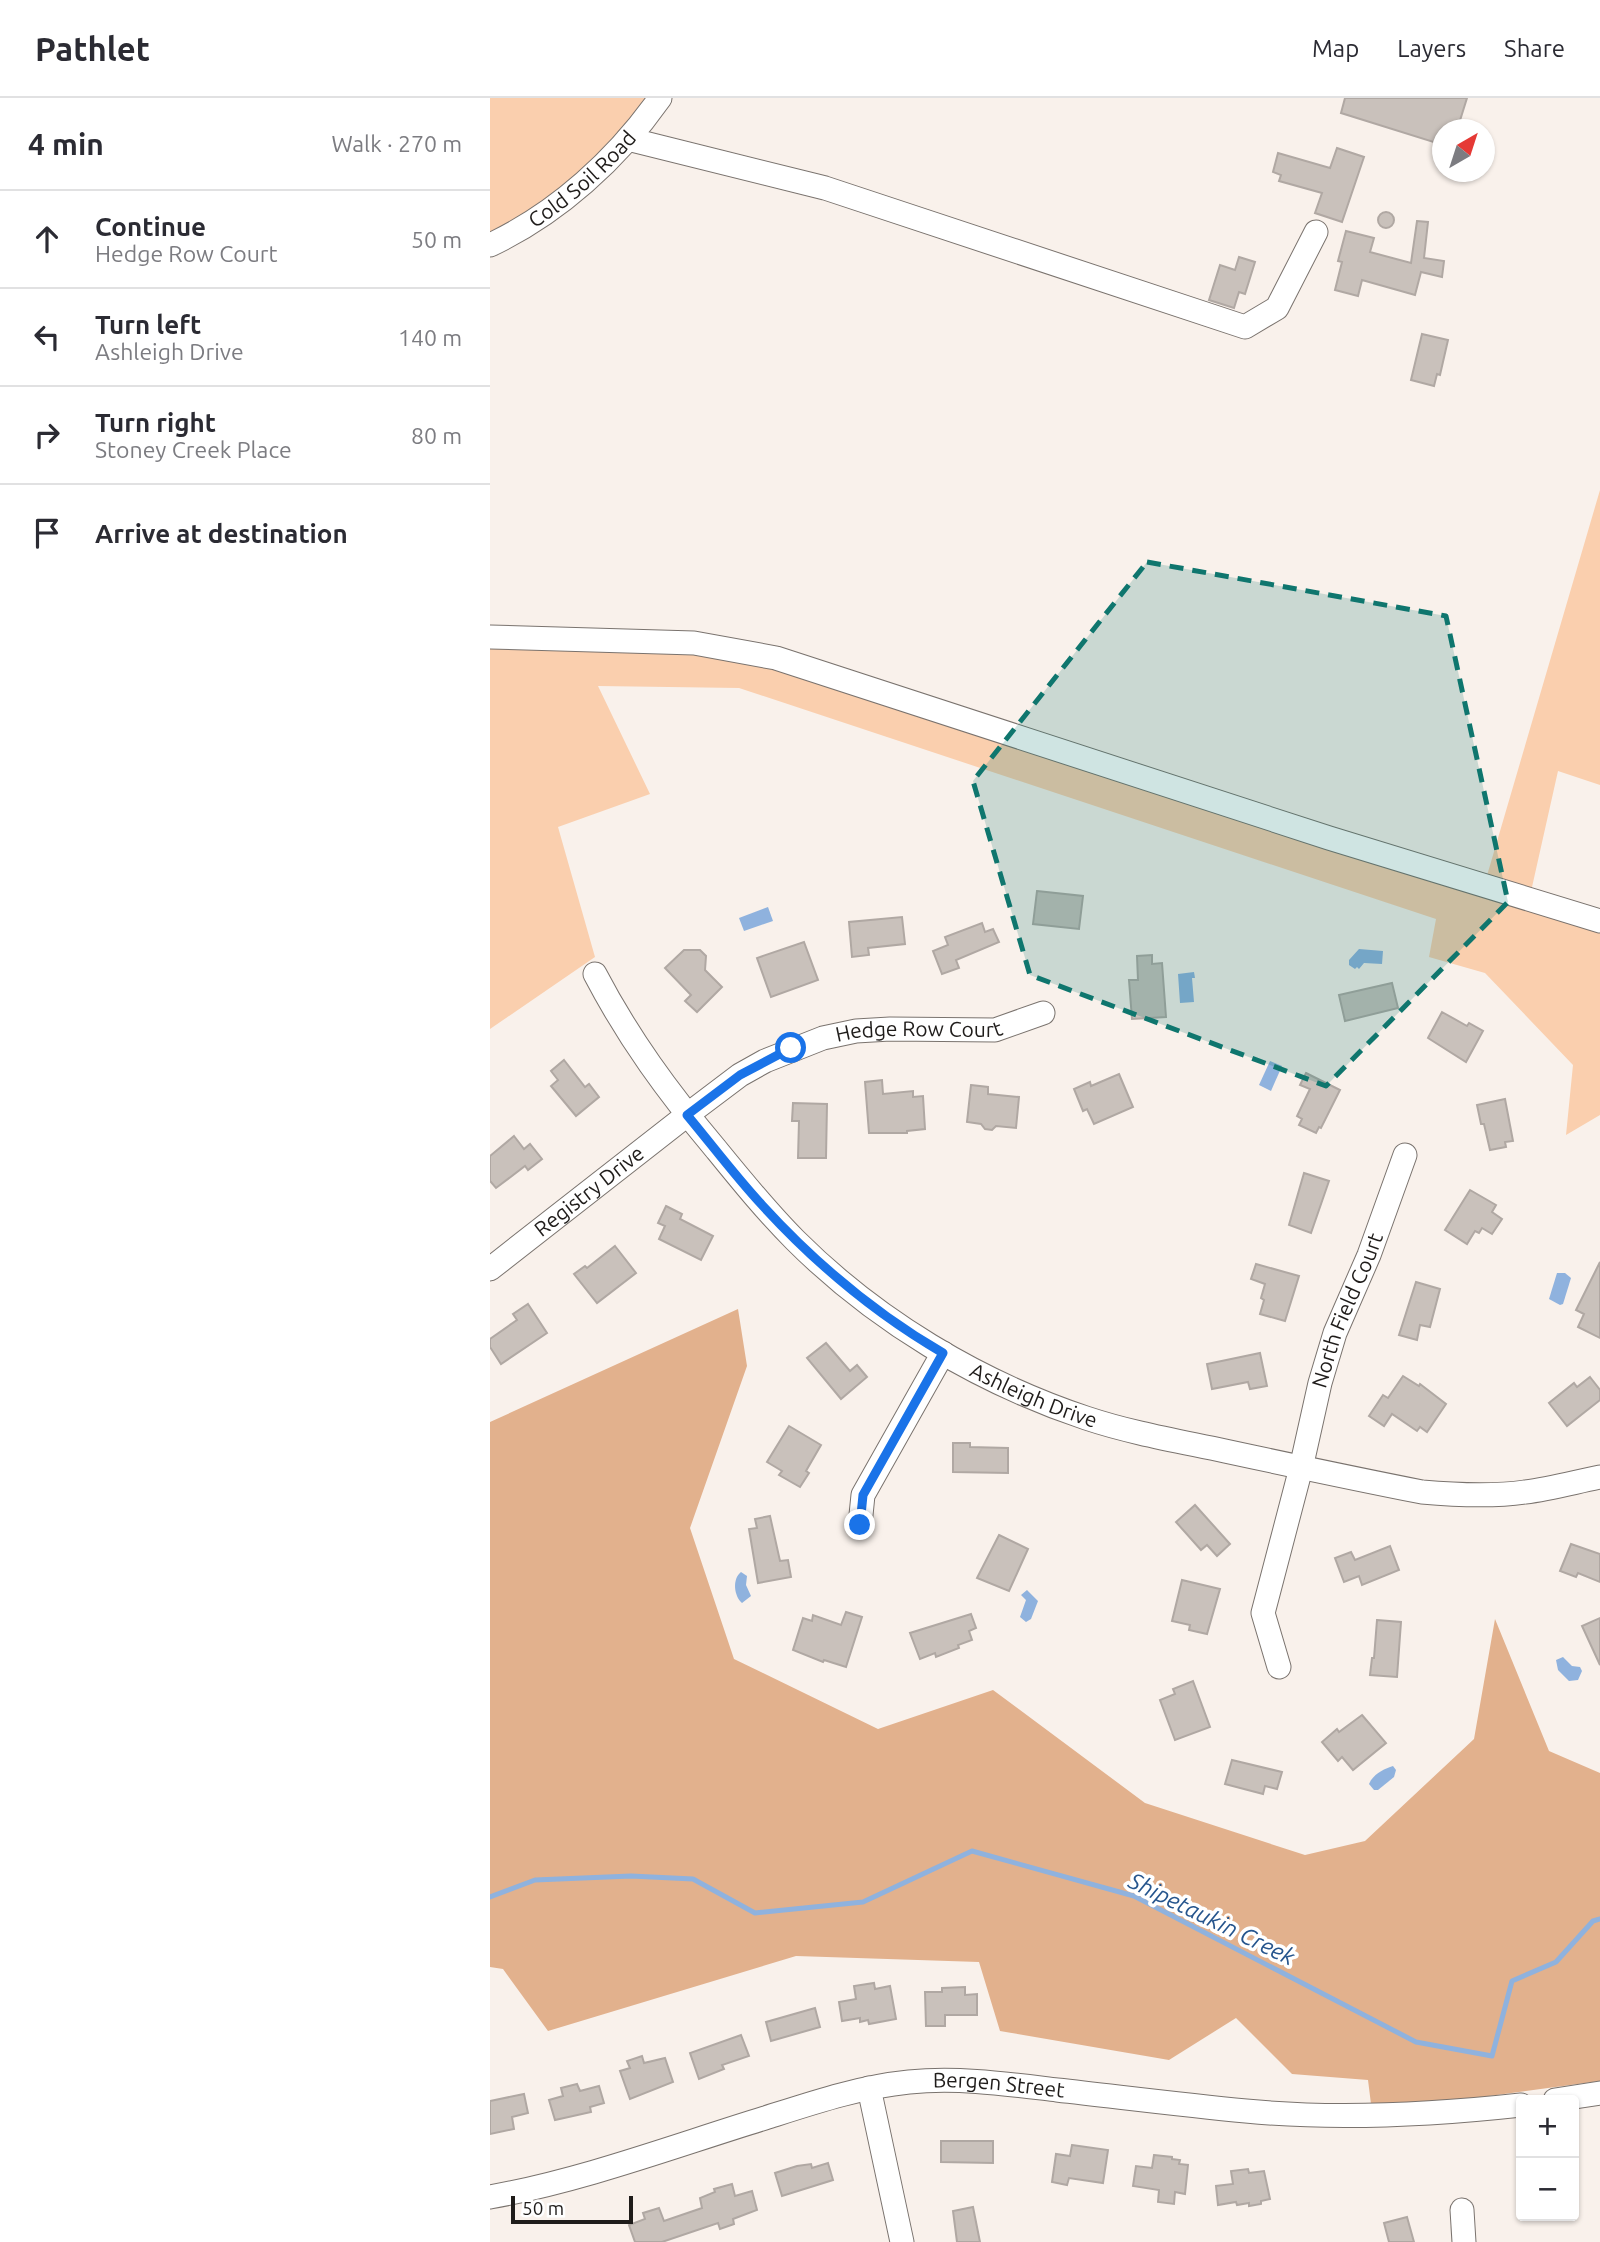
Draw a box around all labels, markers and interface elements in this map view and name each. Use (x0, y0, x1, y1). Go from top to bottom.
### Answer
text: Pathlet (35, 30, 150, 67)
text: Map (1312, 35, 1359, 62)
text: Layers (1397, 35, 1466, 62)
text: Share (1504, 35, 1565, 62)
north arrow (1432, 119, 1495, 182)
street label: Cold Soil Road (524, 126, 640, 232)
text: 4 min (28, 127, 104, 161)
text: Walk · 270 m (331, 131, 462, 156)
text: Continue (95, 212, 206, 241)
icon: ahead (28, 220, 66, 258)
text: 50 m (411, 227, 462, 252)
text: Hedge Row Court (95, 241, 278, 266)
text: Turn left (95, 310, 201, 339)
icon: left (28, 318, 66, 356)
text: 140 m (398, 325, 462, 350)
text: Ashleigh Drive (95, 339, 244, 364)
text: Turn right (95, 408, 216, 437)
icon: right (28, 416, 66, 454)
text: 80 m (411, 423, 462, 448)
text: Stoney Creek Place (95, 437, 292, 462)
icon: arrive (28, 514, 66, 552)
text: Arrive at destination (95, 519, 348, 548)
street label: Hedge Row Court (833, 1015, 1005, 1046)
route start (775, 1032, 806, 1063)
street label: Registry Drive (529, 1140, 648, 1241)
street label: North Field Court (1306, 1229, 1387, 1390)
street label: Ashleigh Drive (966, 1357, 1101, 1432)
route end (844, 1509, 875, 1540)
water label: Shipetaukin Creek (1124, 1867, 1300, 1970)
street label: Bergen Street (933, 2067, 1066, 2102)
map controls (1516, 2095, 1579, 2221)
button: + (1516, 2095, 1579, 2158)
button: − (1516, 2158, 1579, 2221)
scale bar (511, 2193, 634, 2225)
text: 50 m (522, 2197, 564, 2219)

